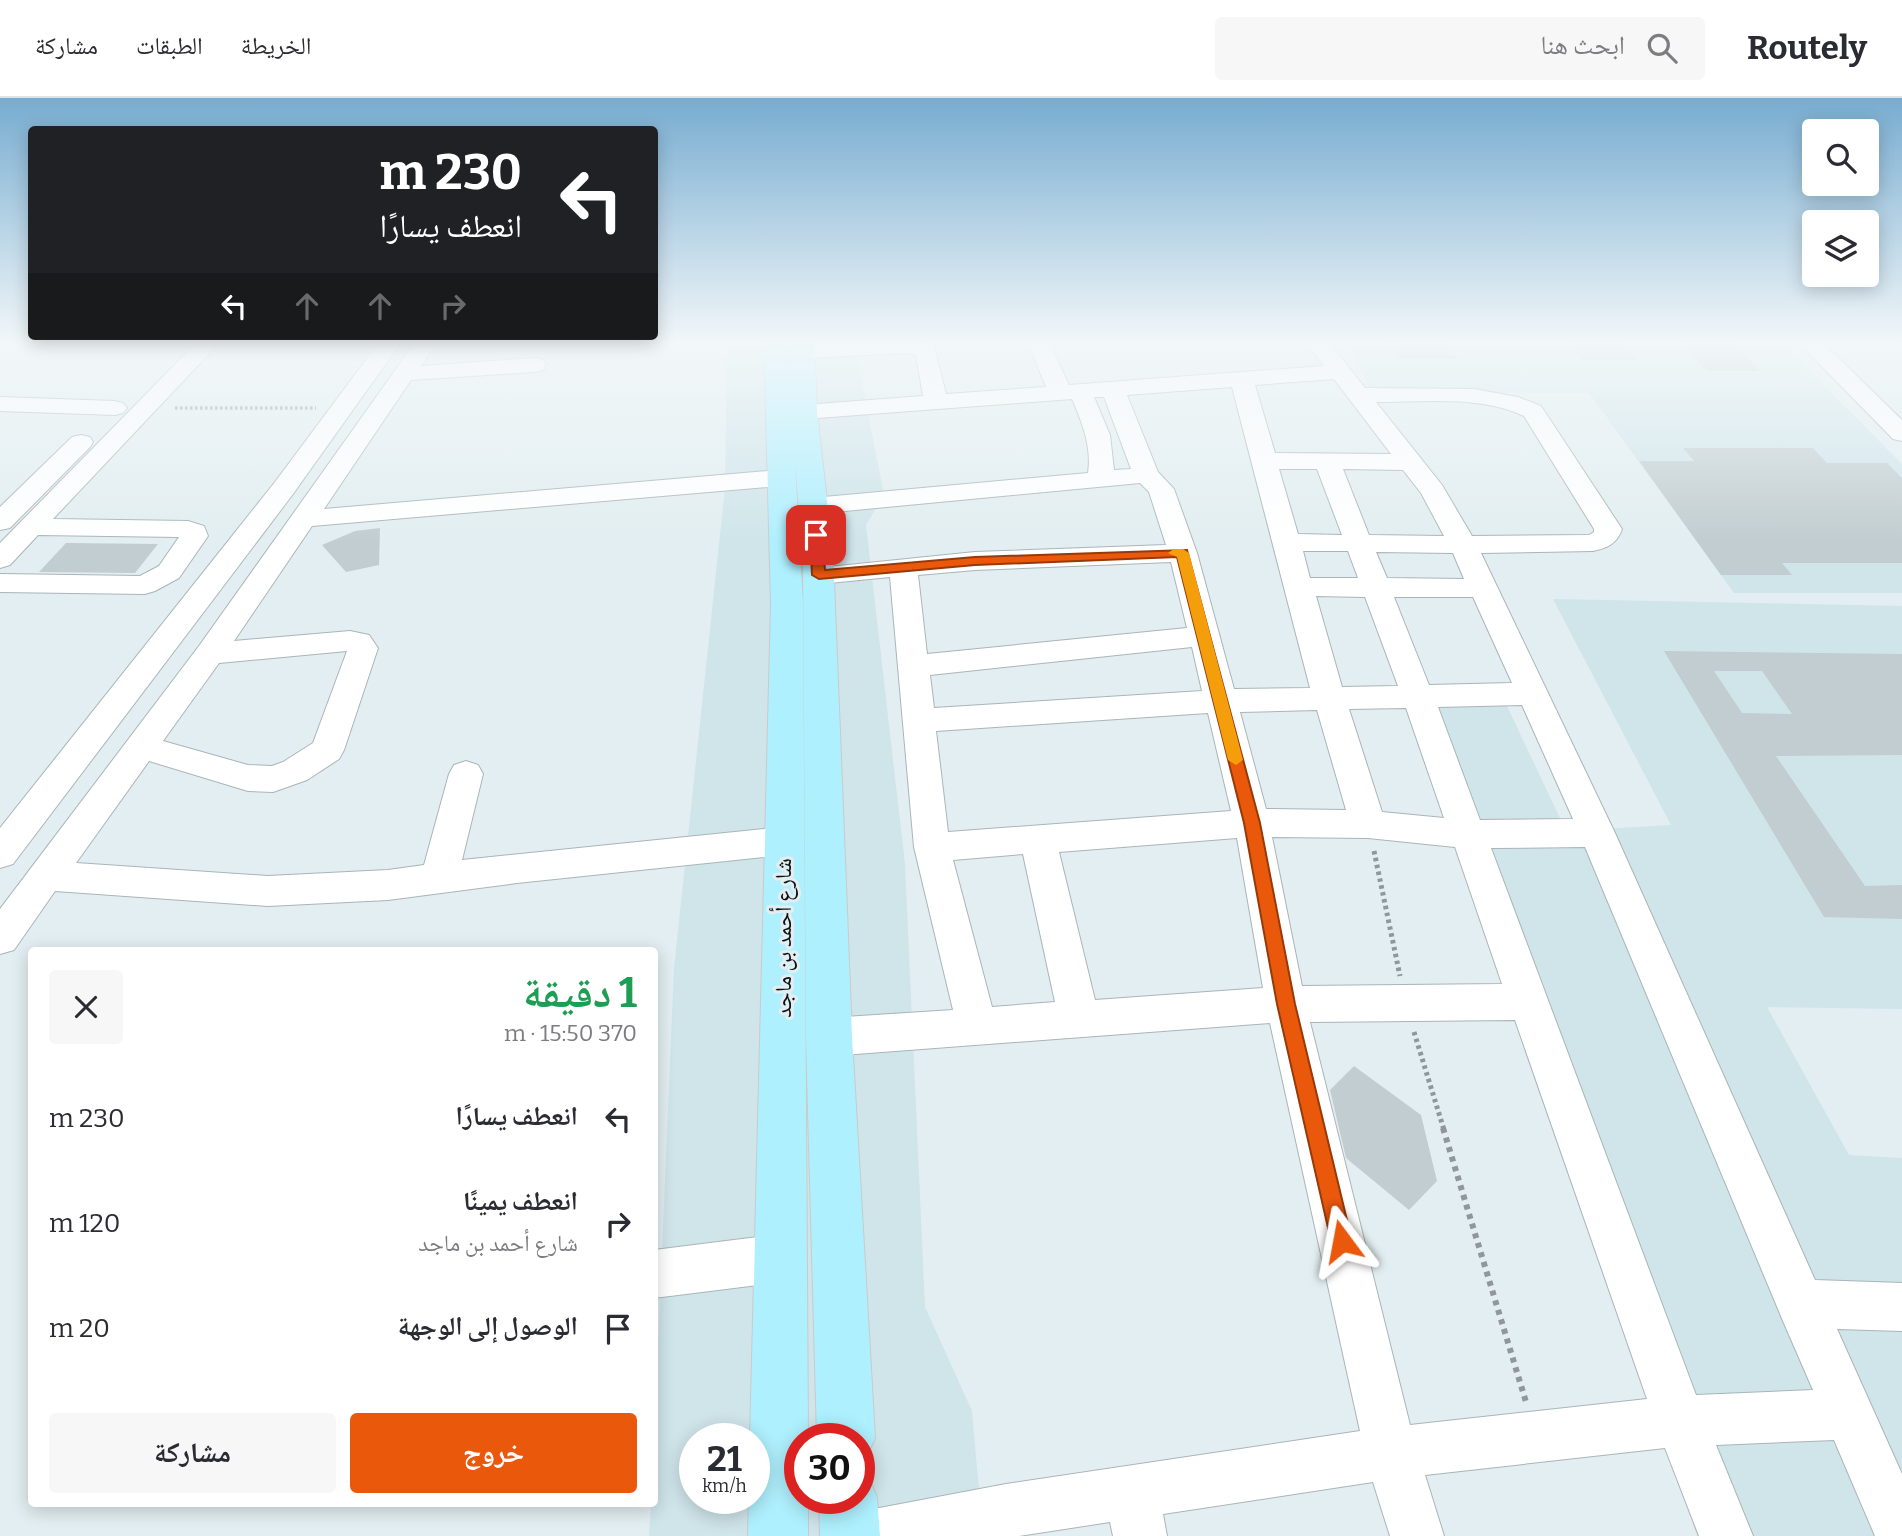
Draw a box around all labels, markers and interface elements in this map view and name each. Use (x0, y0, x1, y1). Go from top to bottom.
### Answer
search box (1215, 17, 1705, 80)
text: Routely (1747, 28, 1867, 68)
icon: search (1643, 29, 1681, 67)
text: ابحث هنا (1541, 30, 1625, 61)
text: مشاركة (35, 32, 98, 60)
text: الطبقات (136, 32, 203, 60)
text: الخريطة (241, 32, 311, 60)
map controls (1802, 119, 1879, 287)
button: search (1802, 119, 1879, 196)
text: 230 m (379, 143, 522, 202)
icon: left (546, 154, 637, 245)
text: انعطف يسارًا (379, 207, 522, 245)
button: layers (1802, 210, 1879, 287)
icon: left (215, 287, 253, 325)
icon: ahead (288, 287, 326, 325)
icon: ahead (361, 287, 399, 325)
icon: right (434, 287, 472, 325)
pin (786, 505, 846, 565)
icon: arrive (797, 516, 835, 554)
street label: شارع أحمد بن ماجد (769, 858, 798, 1018)
text: 1 دقيقة (523, 968, 637, 1018)
button: close (49, 970, 123, 1044)
text: 370 m · 15:50 (504, 1019, 637, 1047)
icon: left (599, 1100, 637, 1138)
text: انعطف يسارًا (455, 1101, 578, 1132)
text: 230 m (49, 1103, 125, 1134)
text: انعطف يمينًا (463, 1186, 578, 1217)
position arrow (1305, 1204, 1379, 1278)
icon: right (599, 1205, 637, 1243)
text: 120 m (49, 1208, 120, 1239)
text: شارع أحمد بن ماجد (418, 1229, 578, 1257)
icon: arrive (599, 1310, 637, 1348)
text: الوصول إلى الوجهة (398, 1311, 578, 1342)
text: 20 m (49, 1313, 110, 1344)
button: مشاركة (49, 1413, 336, 1493)
button: خروج (350, 1413, 637, 1493)
speed limit sign: 30 (784, 1423, 875, 1514)
text: 21 (707, 1438, 742, 1480)
text: km/h (702, 1475, 747, 1497)

